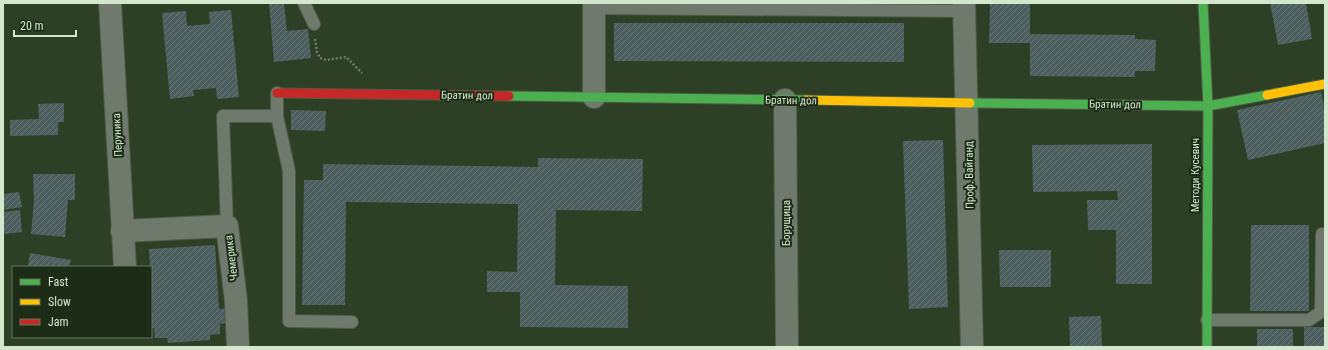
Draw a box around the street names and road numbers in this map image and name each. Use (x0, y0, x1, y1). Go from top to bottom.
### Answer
street label: Братин дол (441, 89, 493, 102)
street label: Братин дол (765, 94, 817, 107)
street label: Братин дол (1089, 98, 1141, 111)
street label: Перуника (110, 113, 125, 157)
street label: Методи Кусевич (1189, 138, 1202, 212)
street label: Проф. Вайганд (962, 141, 977, 209)
street label: Борущица (780, 200, 793, 246)
street label: Чемерика (222, 235, 241, 281)

